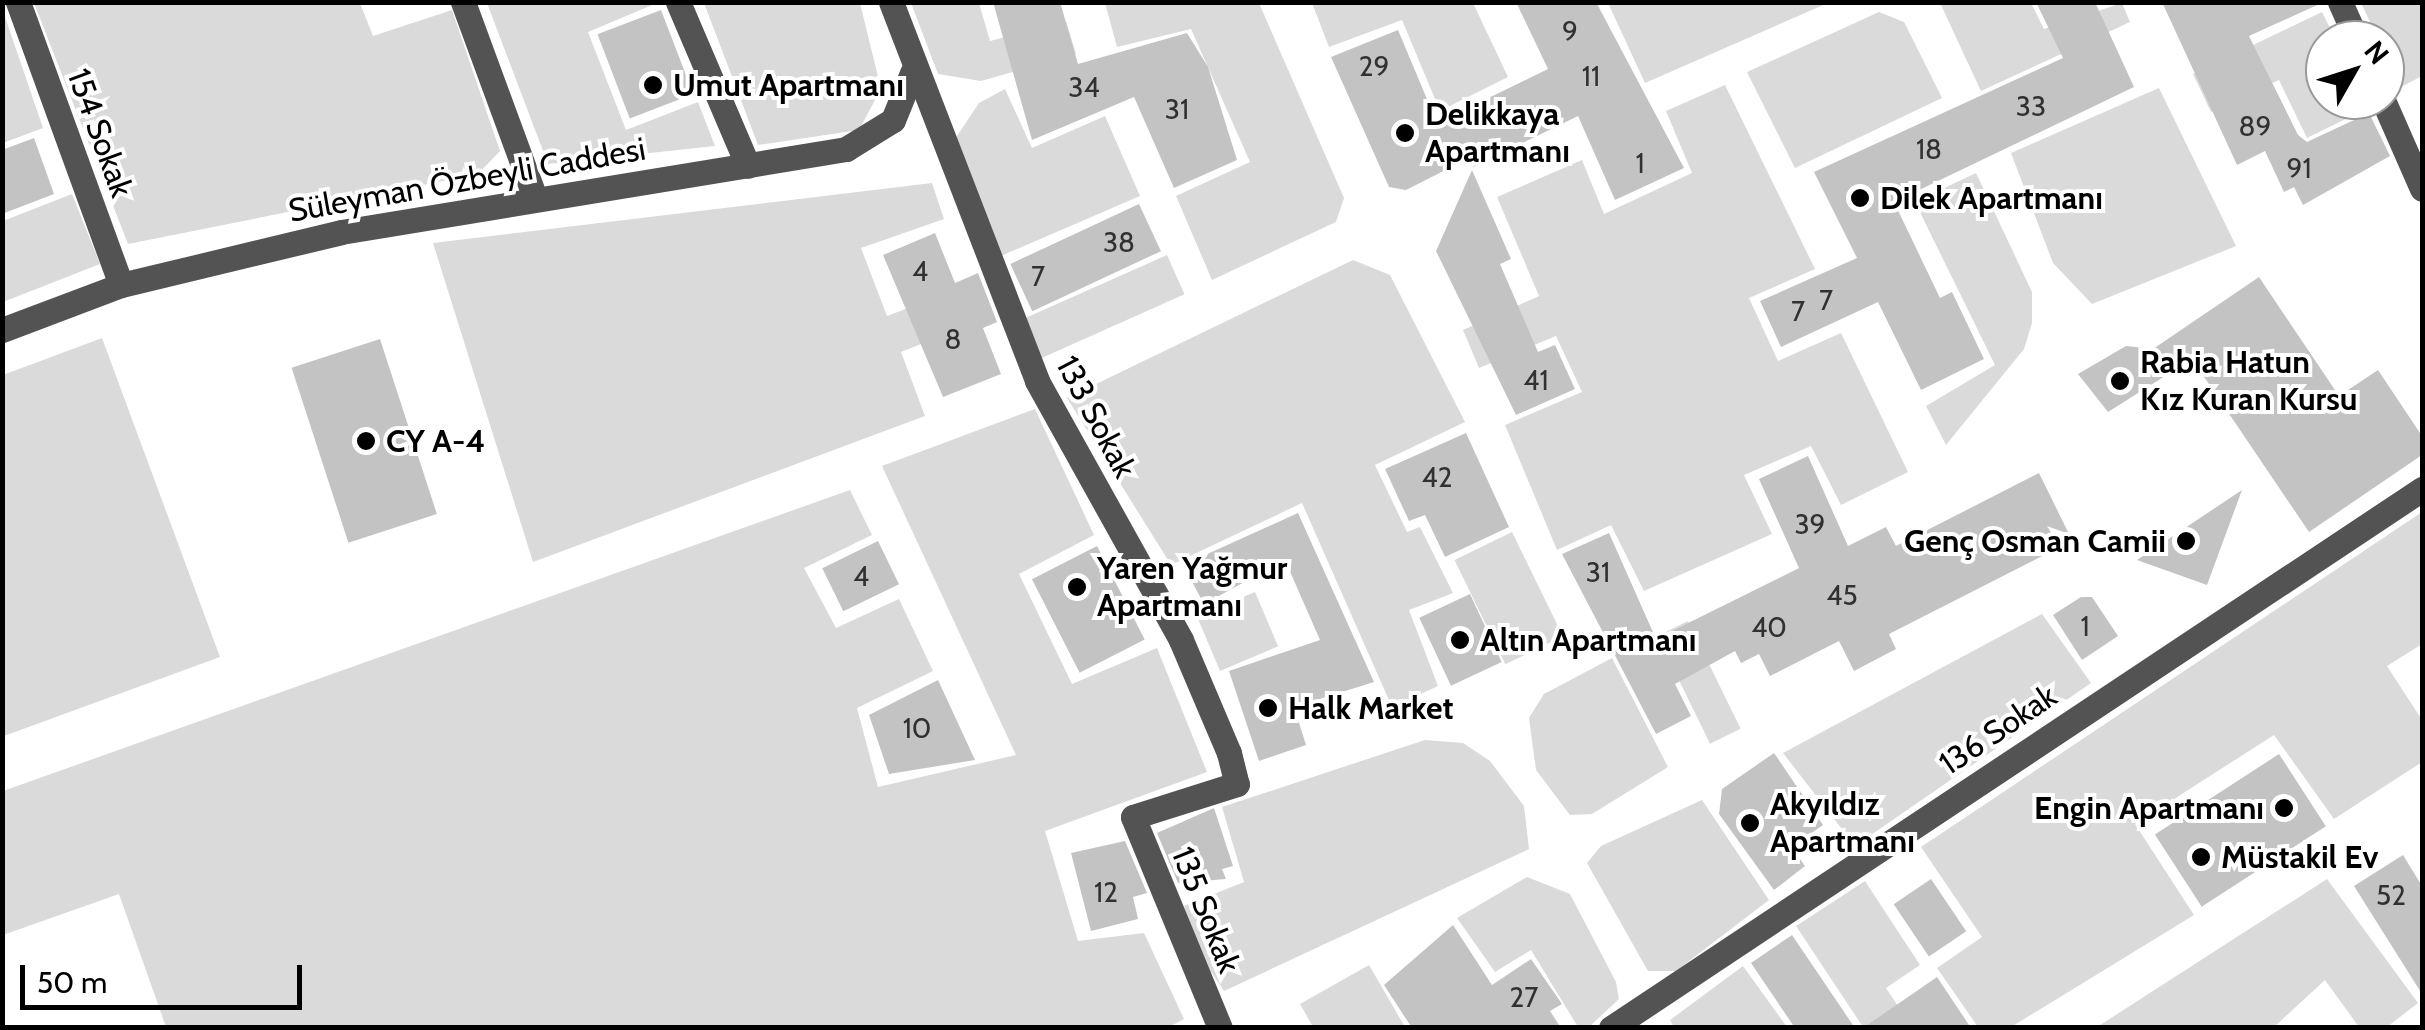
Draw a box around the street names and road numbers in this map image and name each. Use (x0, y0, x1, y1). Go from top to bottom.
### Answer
street label: 154 Sokak (59, 64, 141, 202)
street label: Süleyman Özbeyli Caddesi (286, 130, 648, 230)
street label: 133 Sokak (1048, 350, 1144, 484)
street label: 136 Sokak (1932, 677, 2064, 783)
street label: 135 Sokak (1163, 841, 1249, 979)

